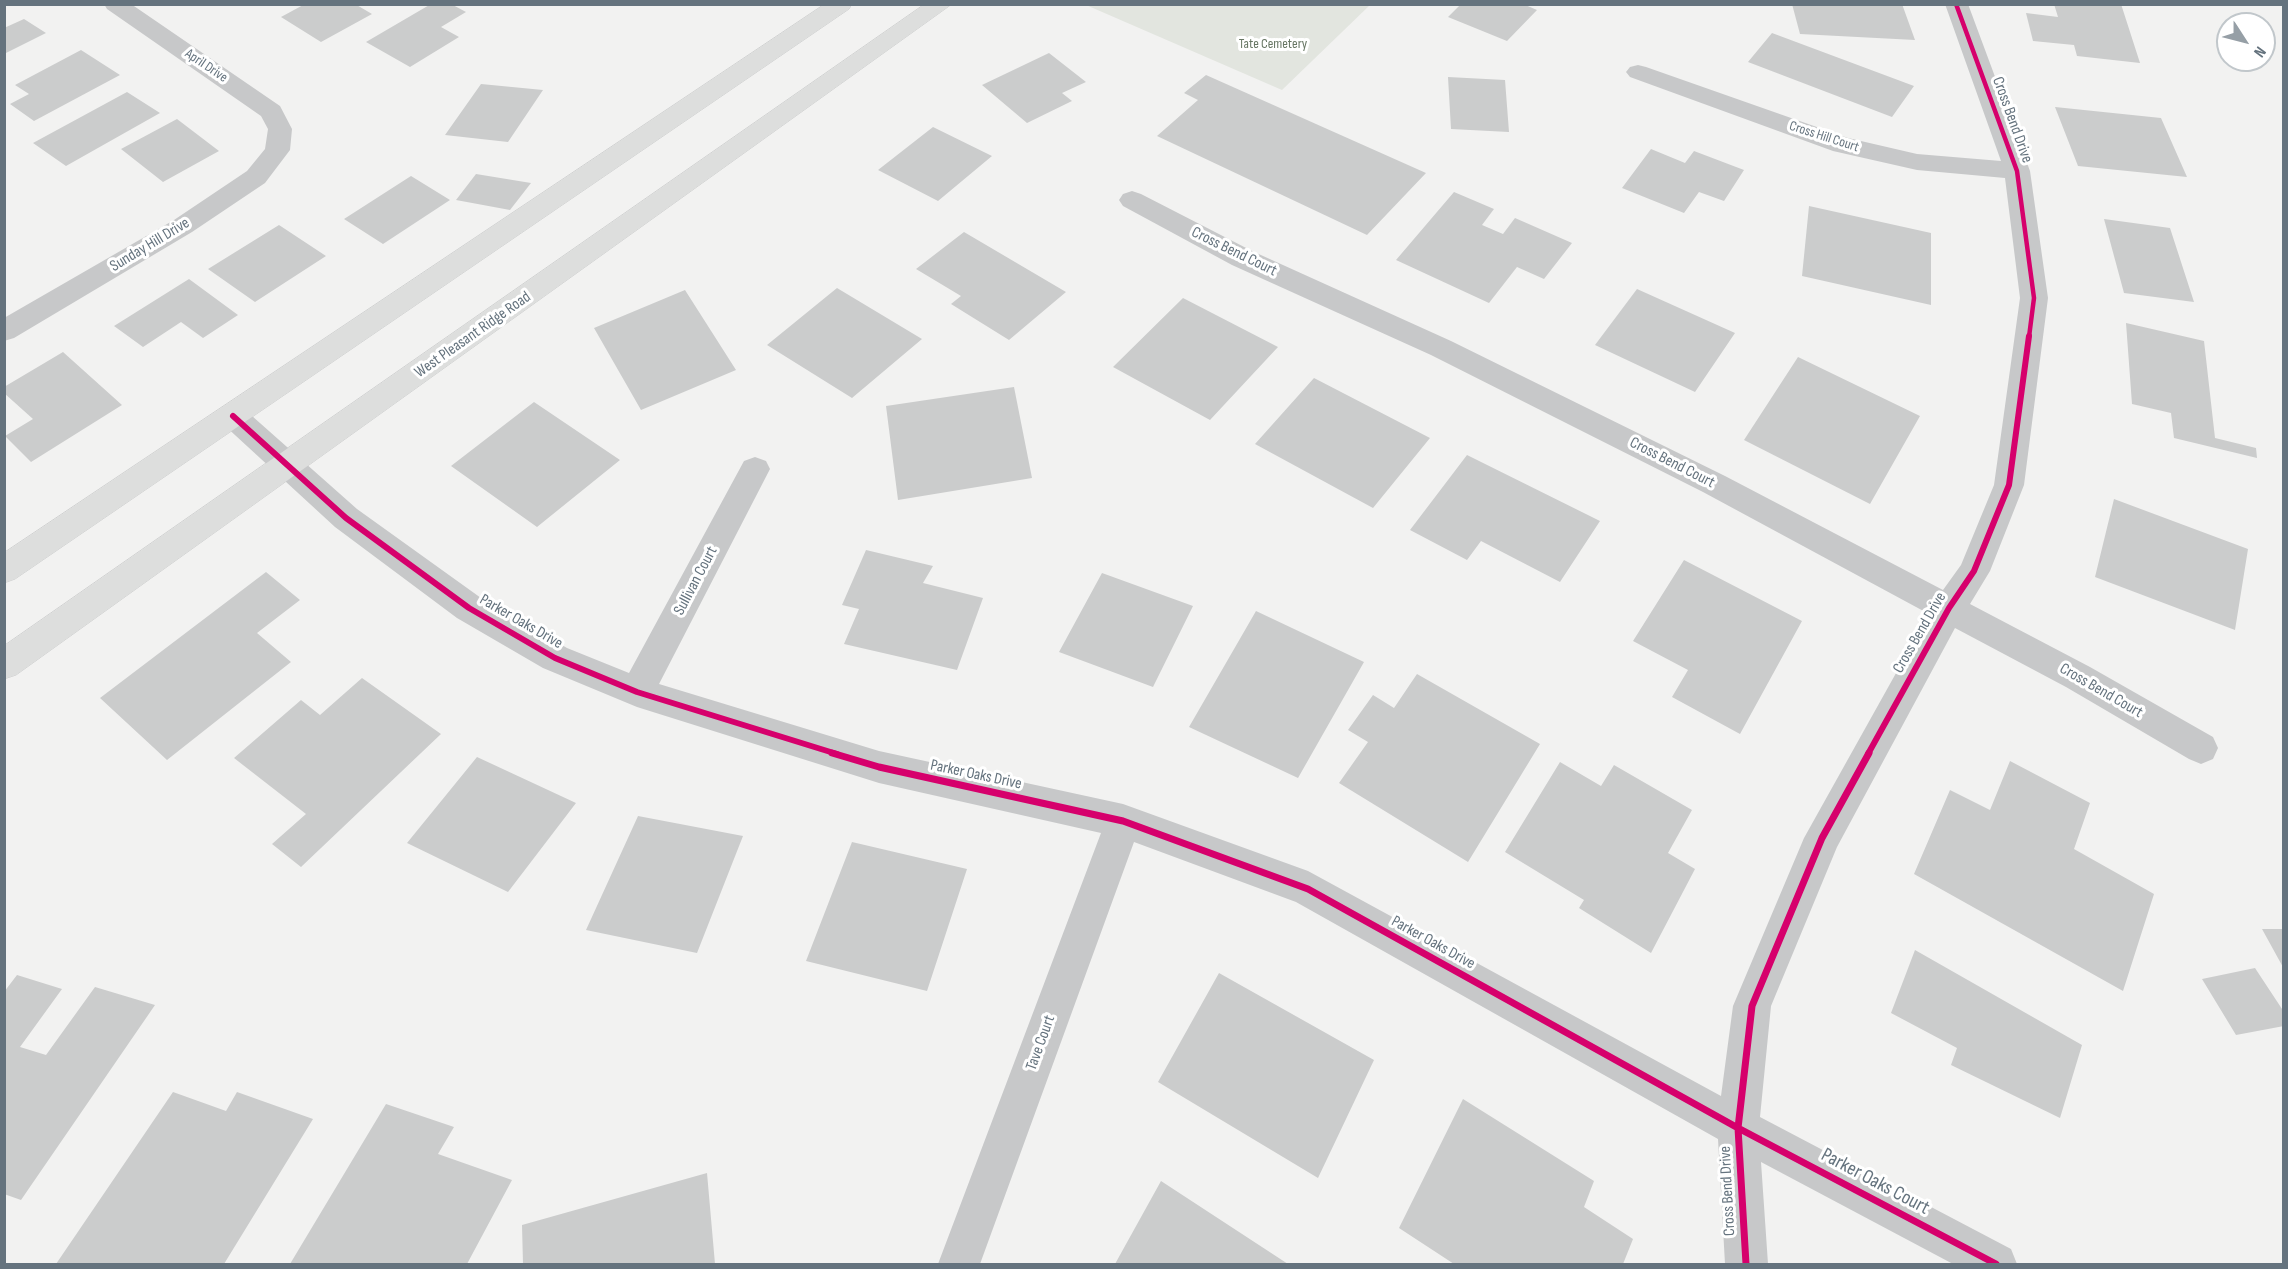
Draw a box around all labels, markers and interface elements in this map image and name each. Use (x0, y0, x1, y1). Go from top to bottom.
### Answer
north arrow (2216, 12, 2276, 72)
park label: Tate Cemetery (1239, 36, 1307, 52)
text: N (2249, 43, 2270, 61)
street label: April Drive (181, 46, 231, 86)
street label: Cross Bend Drive (1988, 74, 2036, 166)
street label: Cross Hill Court (1787, 118, 1861, 156)
street label: Sunday Hill Drive (107, 214, 193, 276)
street label: Cross Bend Court (1188, 223, 1280, 281)
street label: West Pleasant Ridge Road (411, 288, 535, 382)
street label: Cross Bend Court (1626, 433, 1718, 493)
street label: Sullivan Court (670, 543, 722, 619)
street label: Cross Bend Drive (1889, 589, 1951, 677)
street label: Parker Oaks Drive (476, 591, 566, 653)
street label: Cross Bend Court (2056, 659, 2146, 723)
street label: Parker Oaks Drive (929, 756, 1023, 794)
street label: Parker Oaks Drive (1388, 912, 1478, 974)
street label: Tave Court (1022, 1013, 1060, 1073)
street label: Parker Oaks Court (1817, 1143, 1933, 1221)
street label: Cross Bend Drive (1716, 1146, 1740, 1236)

